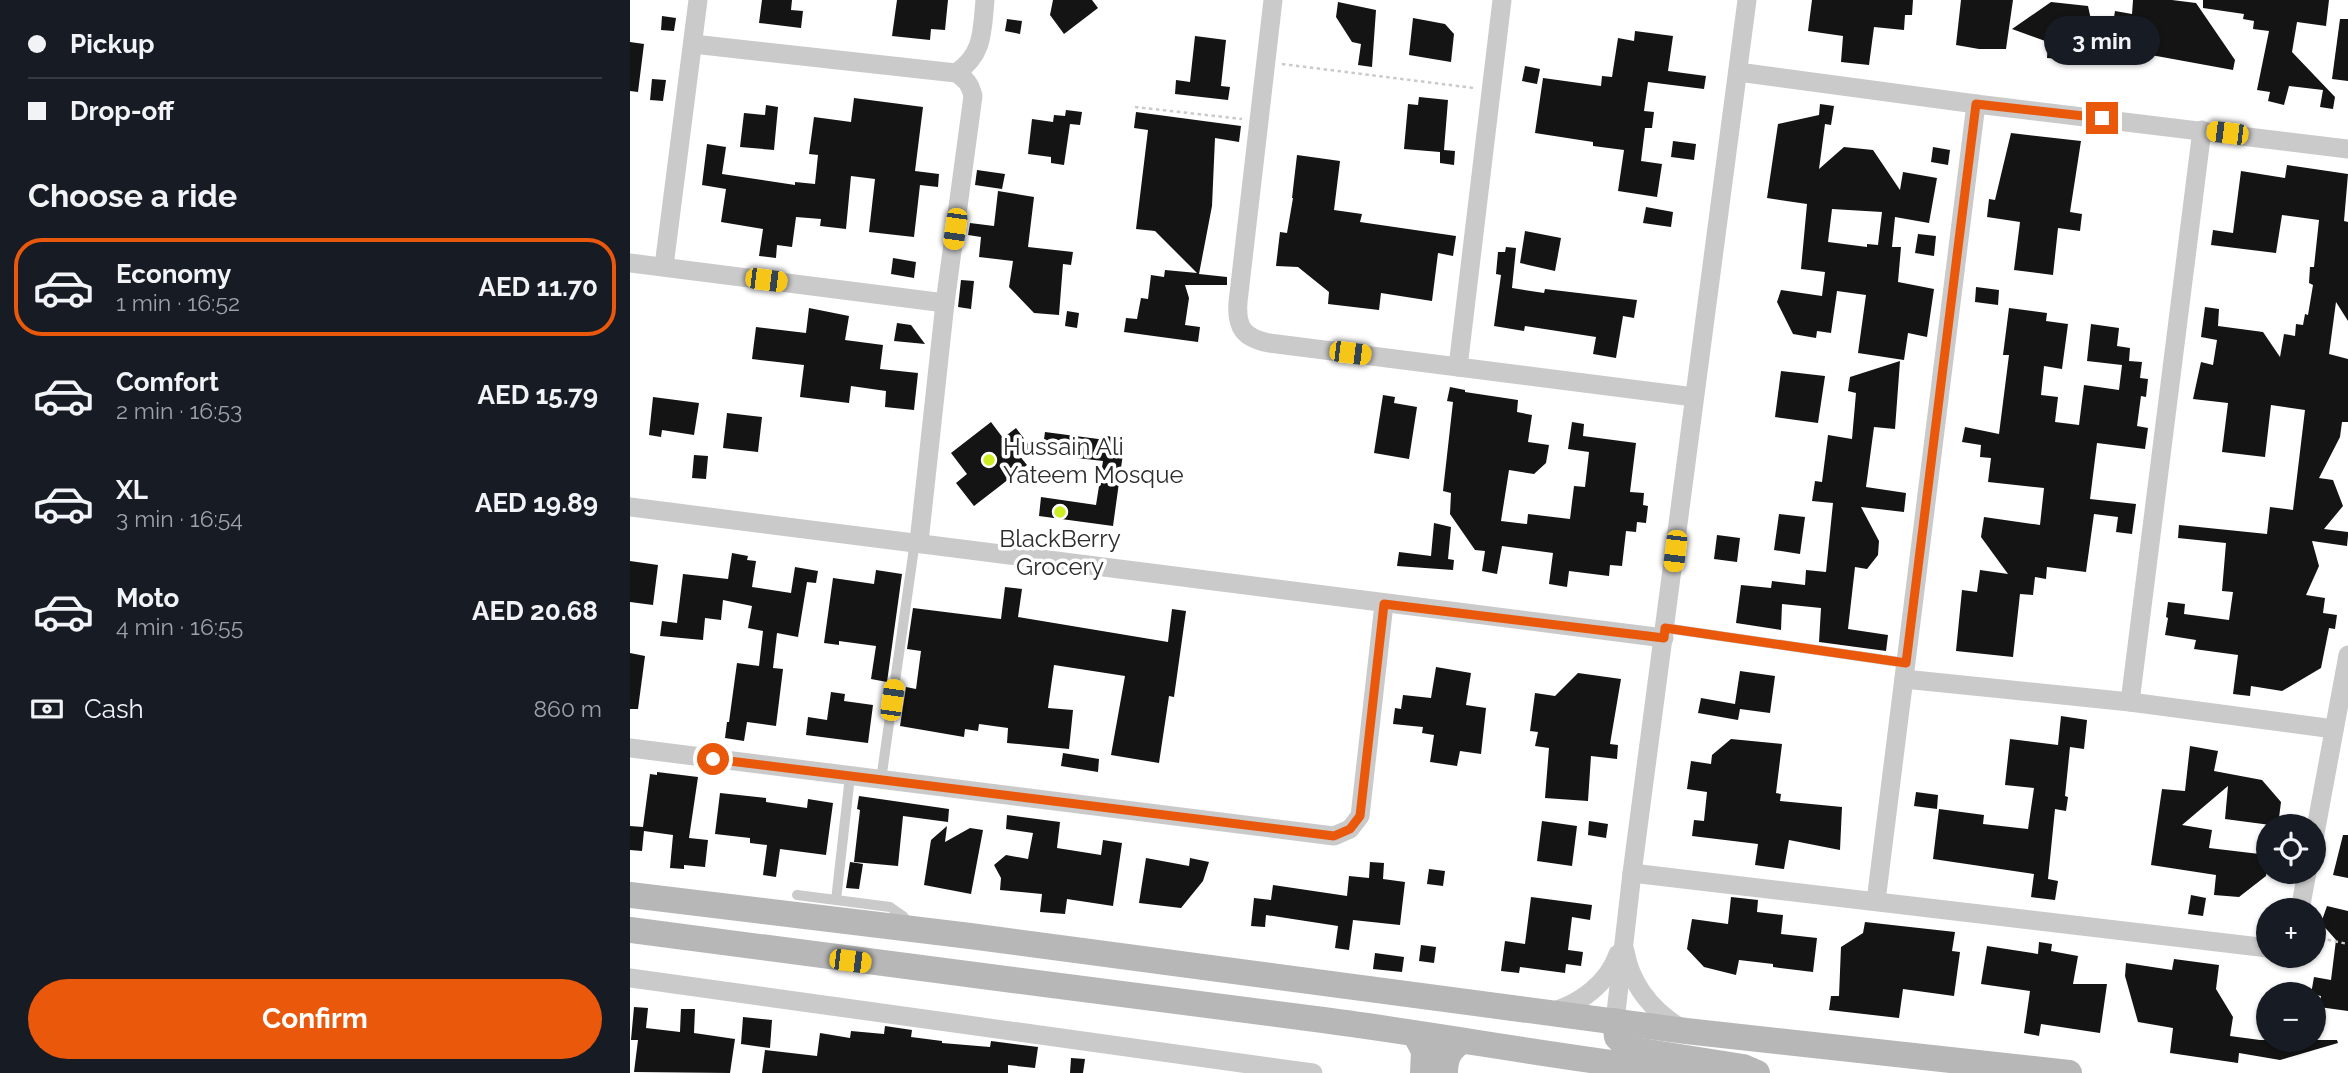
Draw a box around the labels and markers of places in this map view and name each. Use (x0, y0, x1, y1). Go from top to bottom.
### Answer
place label: Hussain Ali Yateem Mosque (1003, 432, 1184, 489)
marker: Hussain Ali Yateem Mosque (981, 452, 997, 468)
marker: BlackBerry Grocery (1052, 504, 1068, 520)
place label: BlackBerry Grocery (999, 524, 1121, 581)

